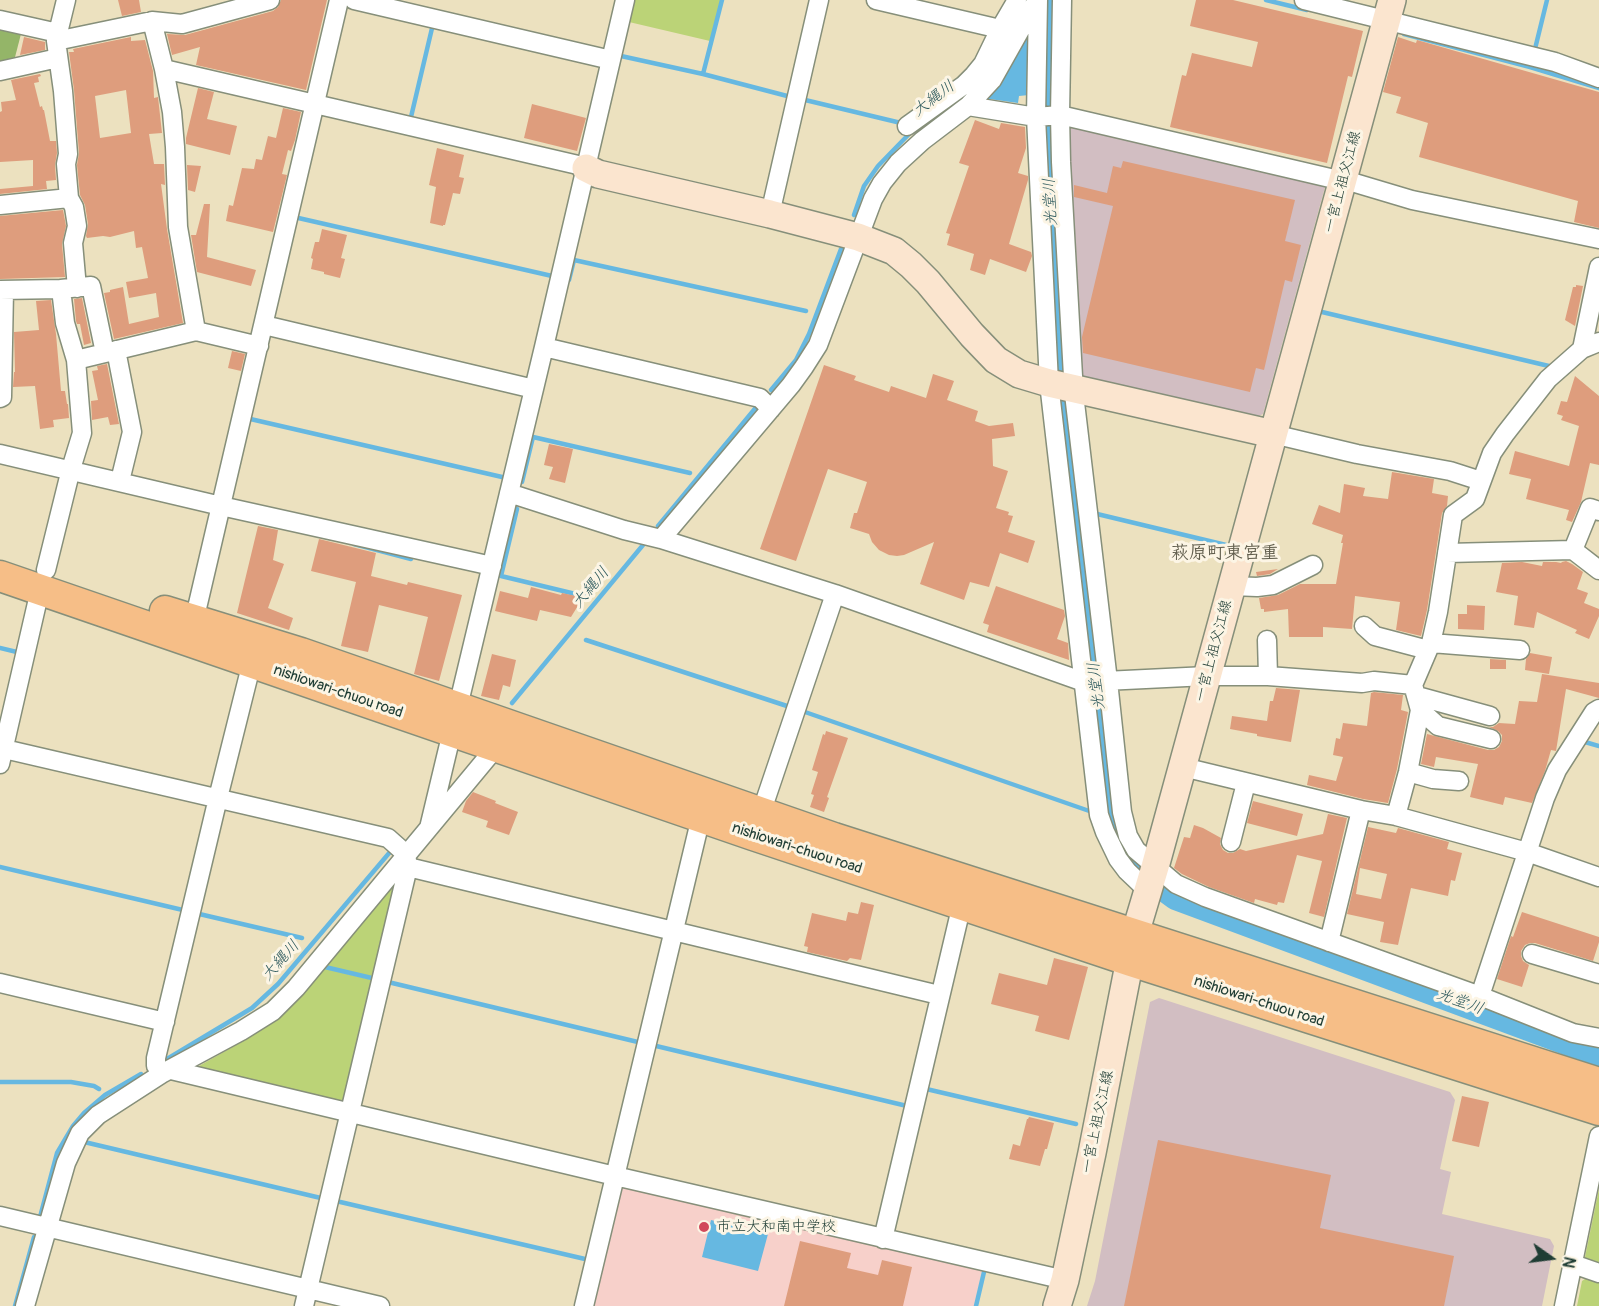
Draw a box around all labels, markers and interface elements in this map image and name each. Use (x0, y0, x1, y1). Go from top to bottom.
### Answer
water label: 大縄川 (909, 77, 959, 121)
street label: 一宮上祖父江線 (1321, 129, 1365, 235)
water label: 光堂川 (1040, 178, 1062, 226)
district label: 萩原町東宮重 (1171, 542, 1279, 564)
water label: 大縄川 (568, 563, 614, 613)
street label: 一宮上祖父江線 (1192, 598, 1236, 704)
street label: nishiowari-chuou road (271, 661, 405, 723)
water label: 光堂川 (1085, 661, 1109, 711)
street label: nishiowari-chuou road (730, 819, 864, 879)
water label: 大縄川 (258, 937, 304, 985)
street label: nishiowari-chuou road (1192, 972, 1326, 1032)
water label: 光堂川 (1434, 985, 1486, 1019)
street label: 一宮上祖父江線 (1078, 1069, 1118, 1175)
place label: 市立大和南中学校 (716, 1218, 836, 1236)
marker: 市立大和南中学校 (697, 1220, 711, 1234)
north arrow (1521, 1228, 1581, 1288)
text: N (1557, 1255, 1579, 1270)

